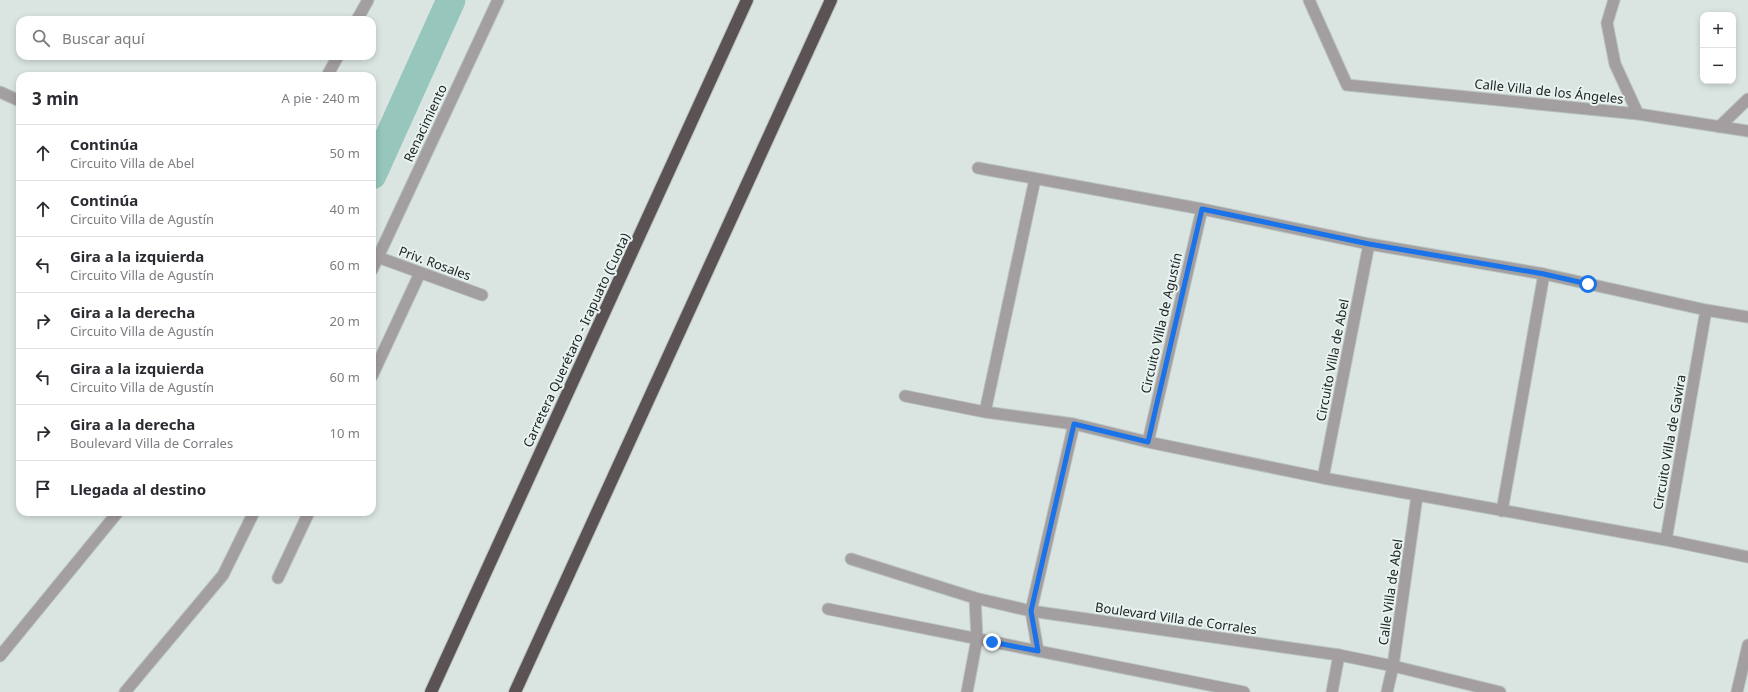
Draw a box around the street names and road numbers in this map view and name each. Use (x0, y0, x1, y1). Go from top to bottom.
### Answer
street label: Calle Villa de los Ángeles (1474, 74, 1624, 108)
street label: Renacimiento (399, 81, 451, 165)
street label: Carretera Querétaro - Irapuato (Cuota) (518, 230, 634, 450)
street label: Priv. Rosales (396, 242, 474, 284)
street label: Circuito Villa de Agustín (1136, 251, 1186, 395)
street label: Circuito Villa de Abel (1311, 297, 1353, 423)
street label: Circuito Villa de Gavira (1648, 373, 1690, 511)
street label: Calle Villa de Abel (1374, 538, 1406, 646)
street label: Boulevard Villa de Corrales (1094, 598, 1258, 638)

